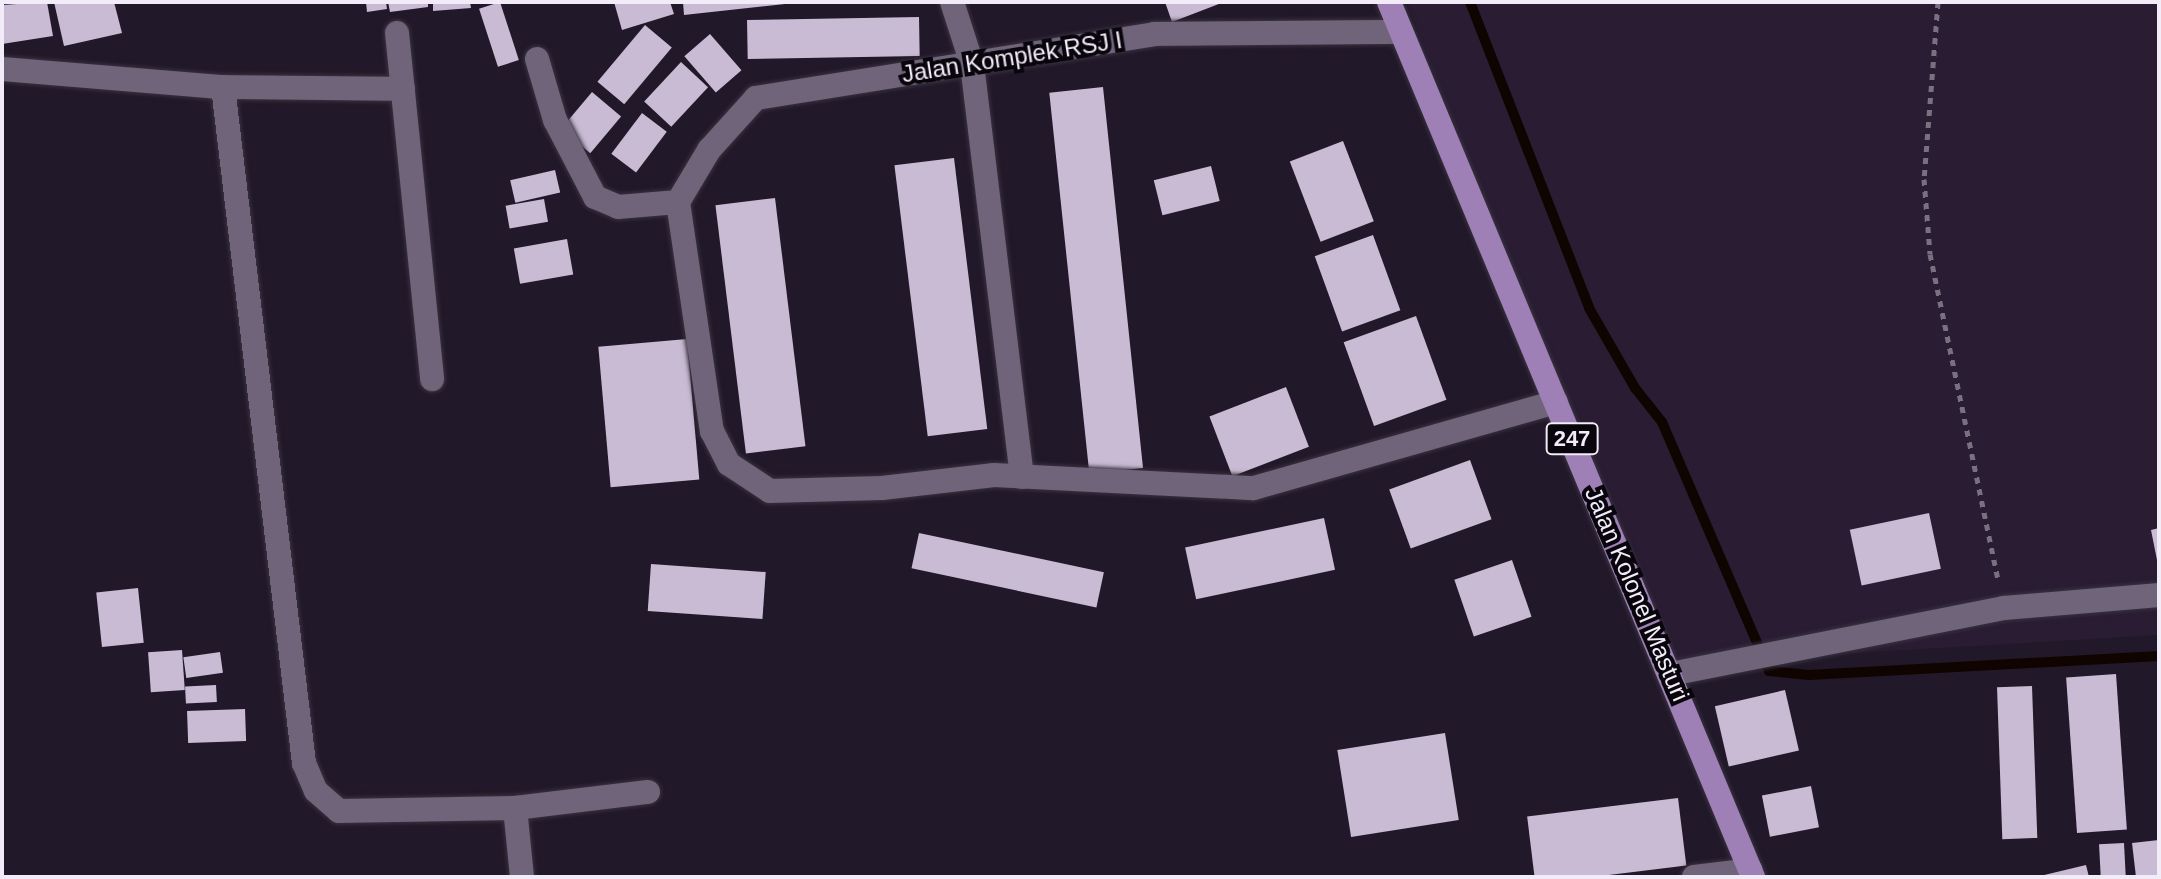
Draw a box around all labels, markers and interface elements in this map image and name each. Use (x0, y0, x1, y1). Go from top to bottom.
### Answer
street label: Jalan Komplek RSJ I (900, 25, 1124, 89)
road number: 247 (1544, 421, 1600, 457)
street label: Jalan Kolonel Masturi (1579, 483, 1695, 705)

